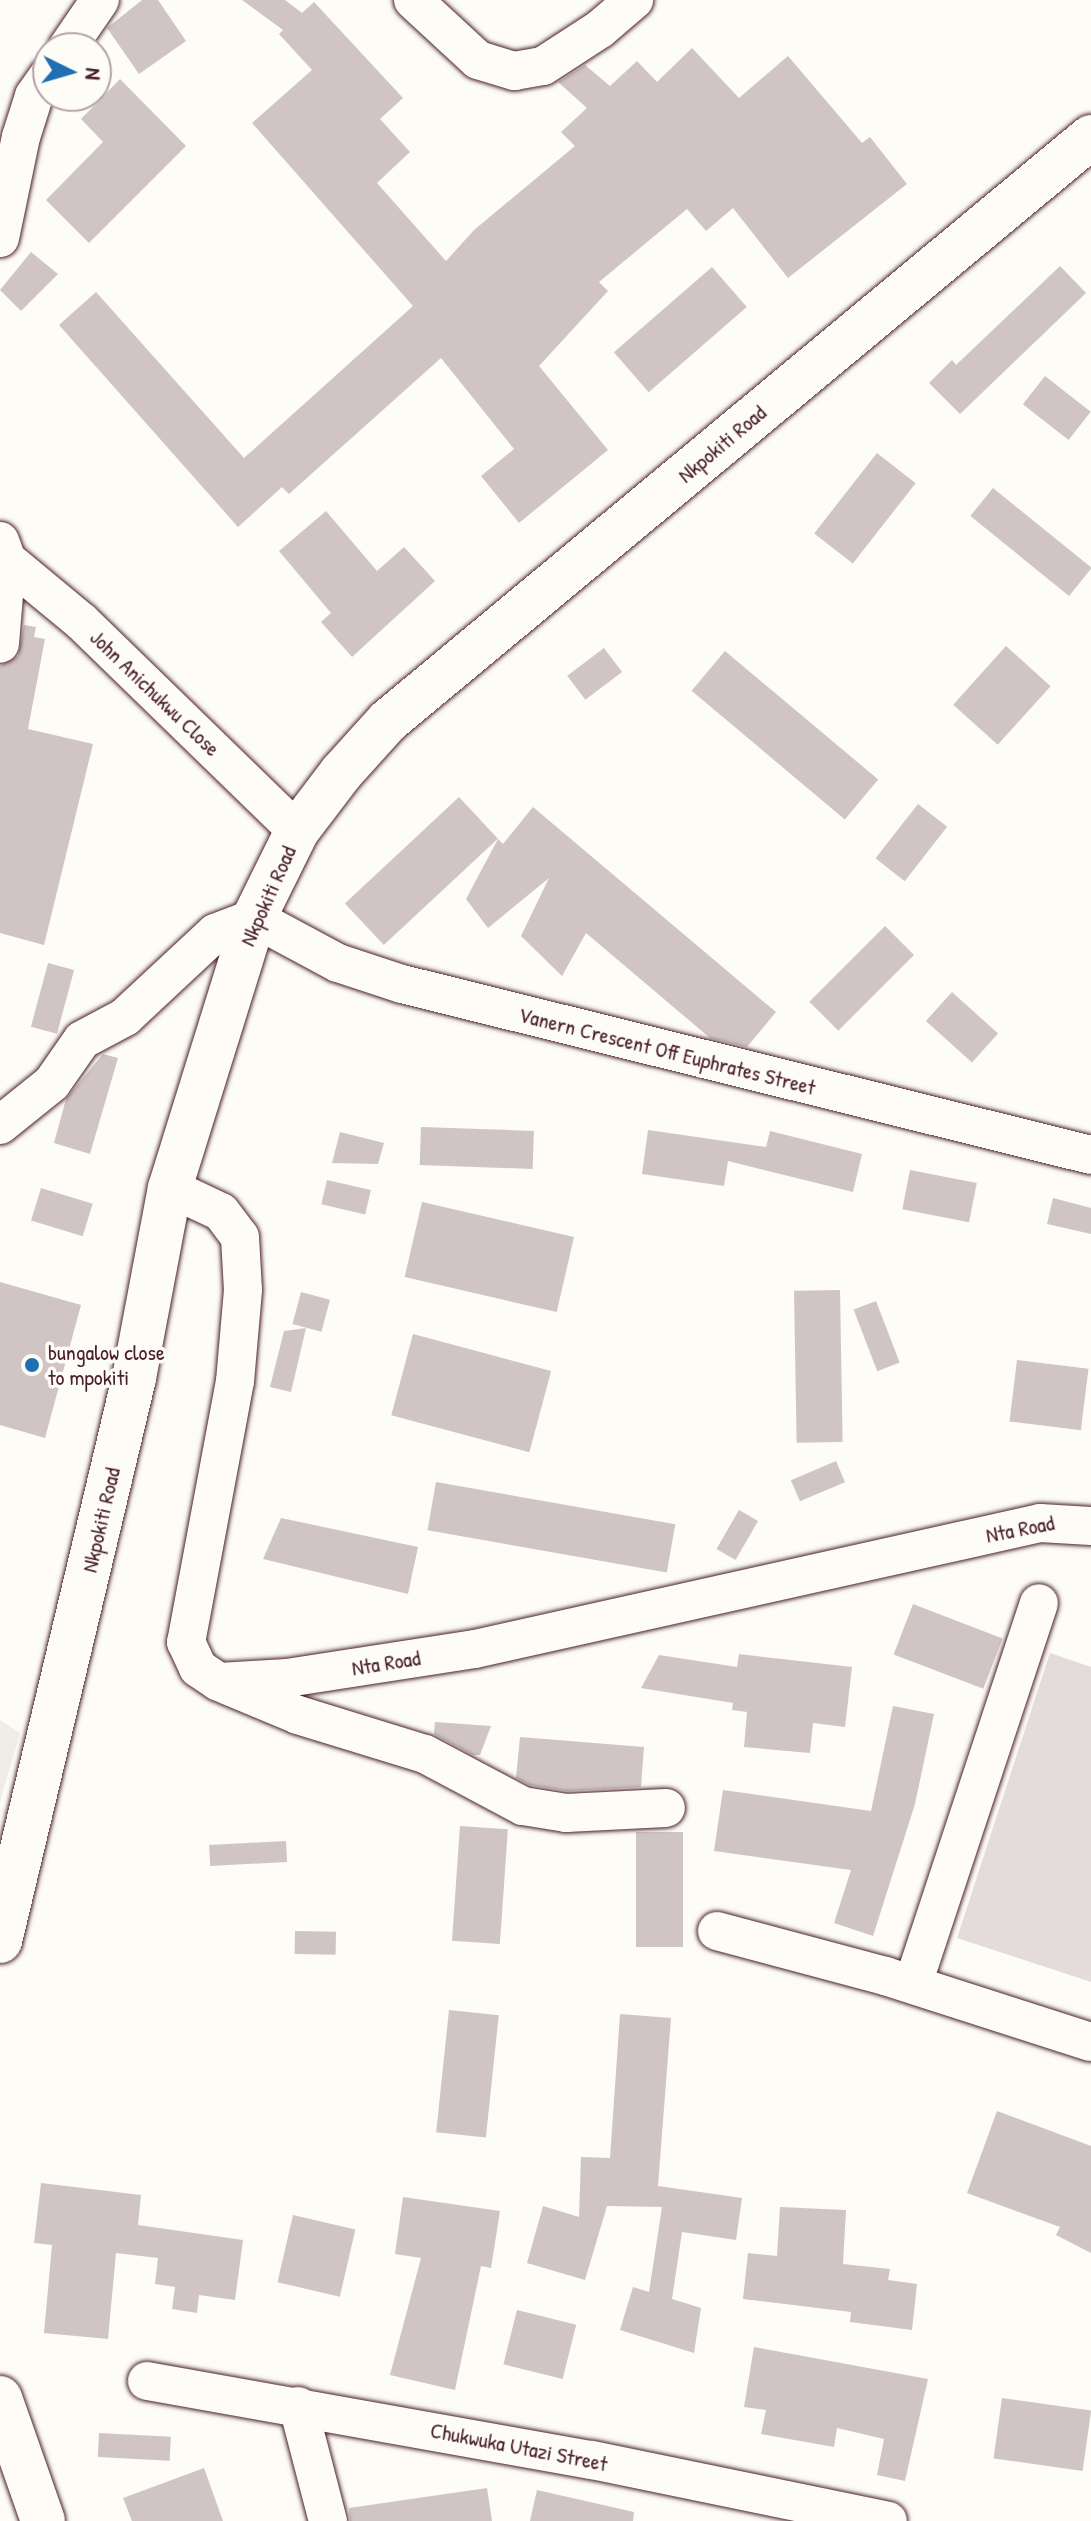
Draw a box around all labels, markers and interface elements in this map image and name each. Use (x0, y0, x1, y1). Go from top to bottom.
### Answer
north arrow (32, 32, 112, 112)
text: N (78, 67, 109, 81)
street label: Nkpokiti Road (673, 400, 771, 488)
street label: John Anichukwu Close (84, 624, 226, 762)
street label: Nkpokiti Road (234, 842, 302, 950)
street label: Vanern Crescent Off Euphrates Street (516, 1001, 818, 1101)
place label: bungalow close to mpokiti (48, 1339, 165, 1390)
marker: bungalow close to mpokiti (23, 1356, 41, 1374)
street label: Nkpokiti Road (76, 1465, 126, 1575)
street label: Nta Road (984, 1509, 1056, 1549)
street label: Nta Road (350, 1645, 422, 1681)
street label: Chukwuka Utazi Street (428, 2417, 610, 2477)

